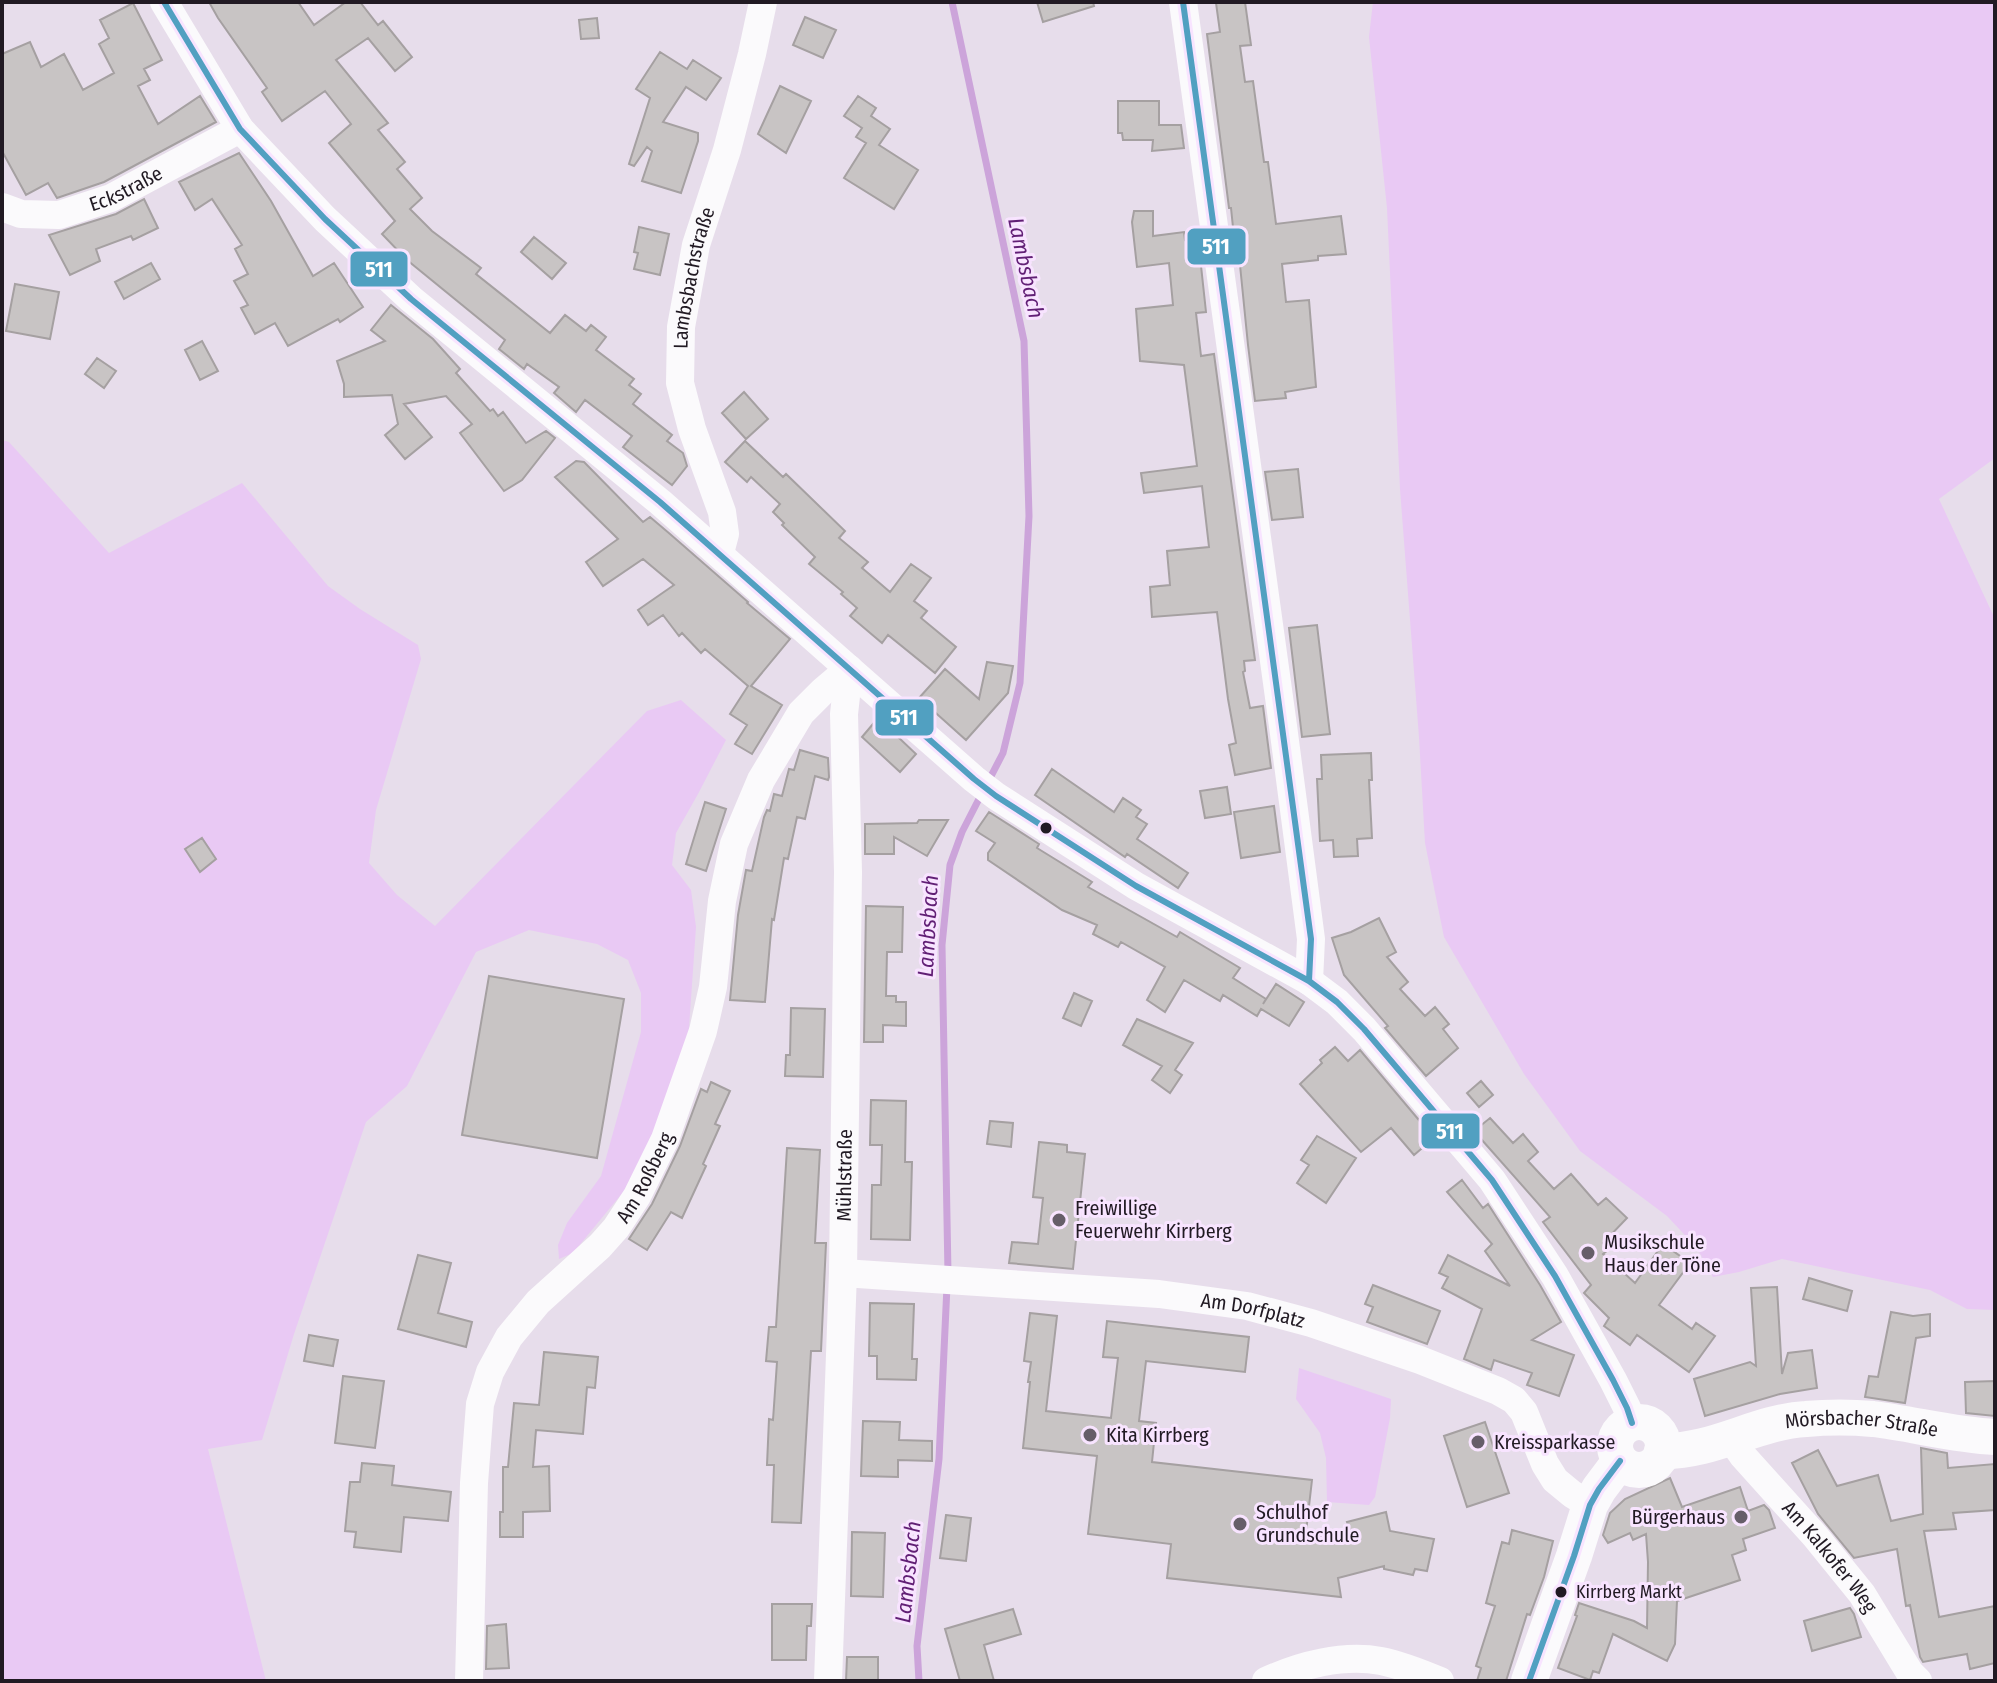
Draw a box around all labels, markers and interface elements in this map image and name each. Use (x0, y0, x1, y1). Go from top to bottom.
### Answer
street label: Eckstraße (86, 161, 166, 216)
street label: Lambsbachstraße (669, 204, 720, 349)
water label: Lambsbach (1002, 215, 1050, 321)
line badge: 511 (1186, 227, 1247, 266)
text: 511 (1202, 233, 1230, 260)
line badge: 511 (349, 250, 409, 288)
text: 511 (365, 256, 393, 283)
line badge: 511 (874, 698, 935, 737)
text: 511 (890, 704, 918, 731)
unlabelled marker (1038, 820, 1054, 836)
water label: Lambsbach (912, 874, 944, 978)
line badge: 511 (1420, 1112, 1481, 1150)
text: 511 (1436, 1118, 1464, 1145)
street label: Am Roßberg (611, 1129, 679, 1227)
street label: Mühlstraße (832, 1129, 857, 1222)
place label: Freiwillige Feuerwehr Kirrberg (1075, 1196, 1232, 1243)
marker: Freiwillige Feuerwehr Kirrberg (1050, 1211, 1068, 1229)
place label: Musikschule Haus der Töne (1604, 1230, 1721, 1277)
marker: Musikschule Haus der Töne (1579, 1244, 1597, 1262)
street label: Am Dorfplatz (1199, 1288, 1308, 1333)
street label: Mörsbacher Straße (1783, 1405, 1940, 1442)
place label: Kita Kirrberg (1106, 1423, 1209, 1447)
marker: Kita Kirrberg (1081, 1426, 1099, 1444)
place label: Kreissparkasse (1494, 1430, 1615, 1454)
marker: Kreissparkasse (1469, 1433, 1487, 1451)
street label: Am Kalkofer Weg (1777, 1496, 1883, 1617)
place label: Schulhof Grundschule (1256, 1500, 1359, 1547)
place label: Bürgerhaus (1632, 1505, 1725, 1529)
marker: Bürgerhaus (1732, 1508, 1750, 1526)
marker: Schulhof Grundschule (1231, 1515, 1249, 1533)
water label: Lambsbach (889, 1520, 927, 1624)
place label: Kirrberg Markt (1576, 1581, 1682, 1603)
marker: Kirrberg Markt (1553, 1584, 1569, 1600)

